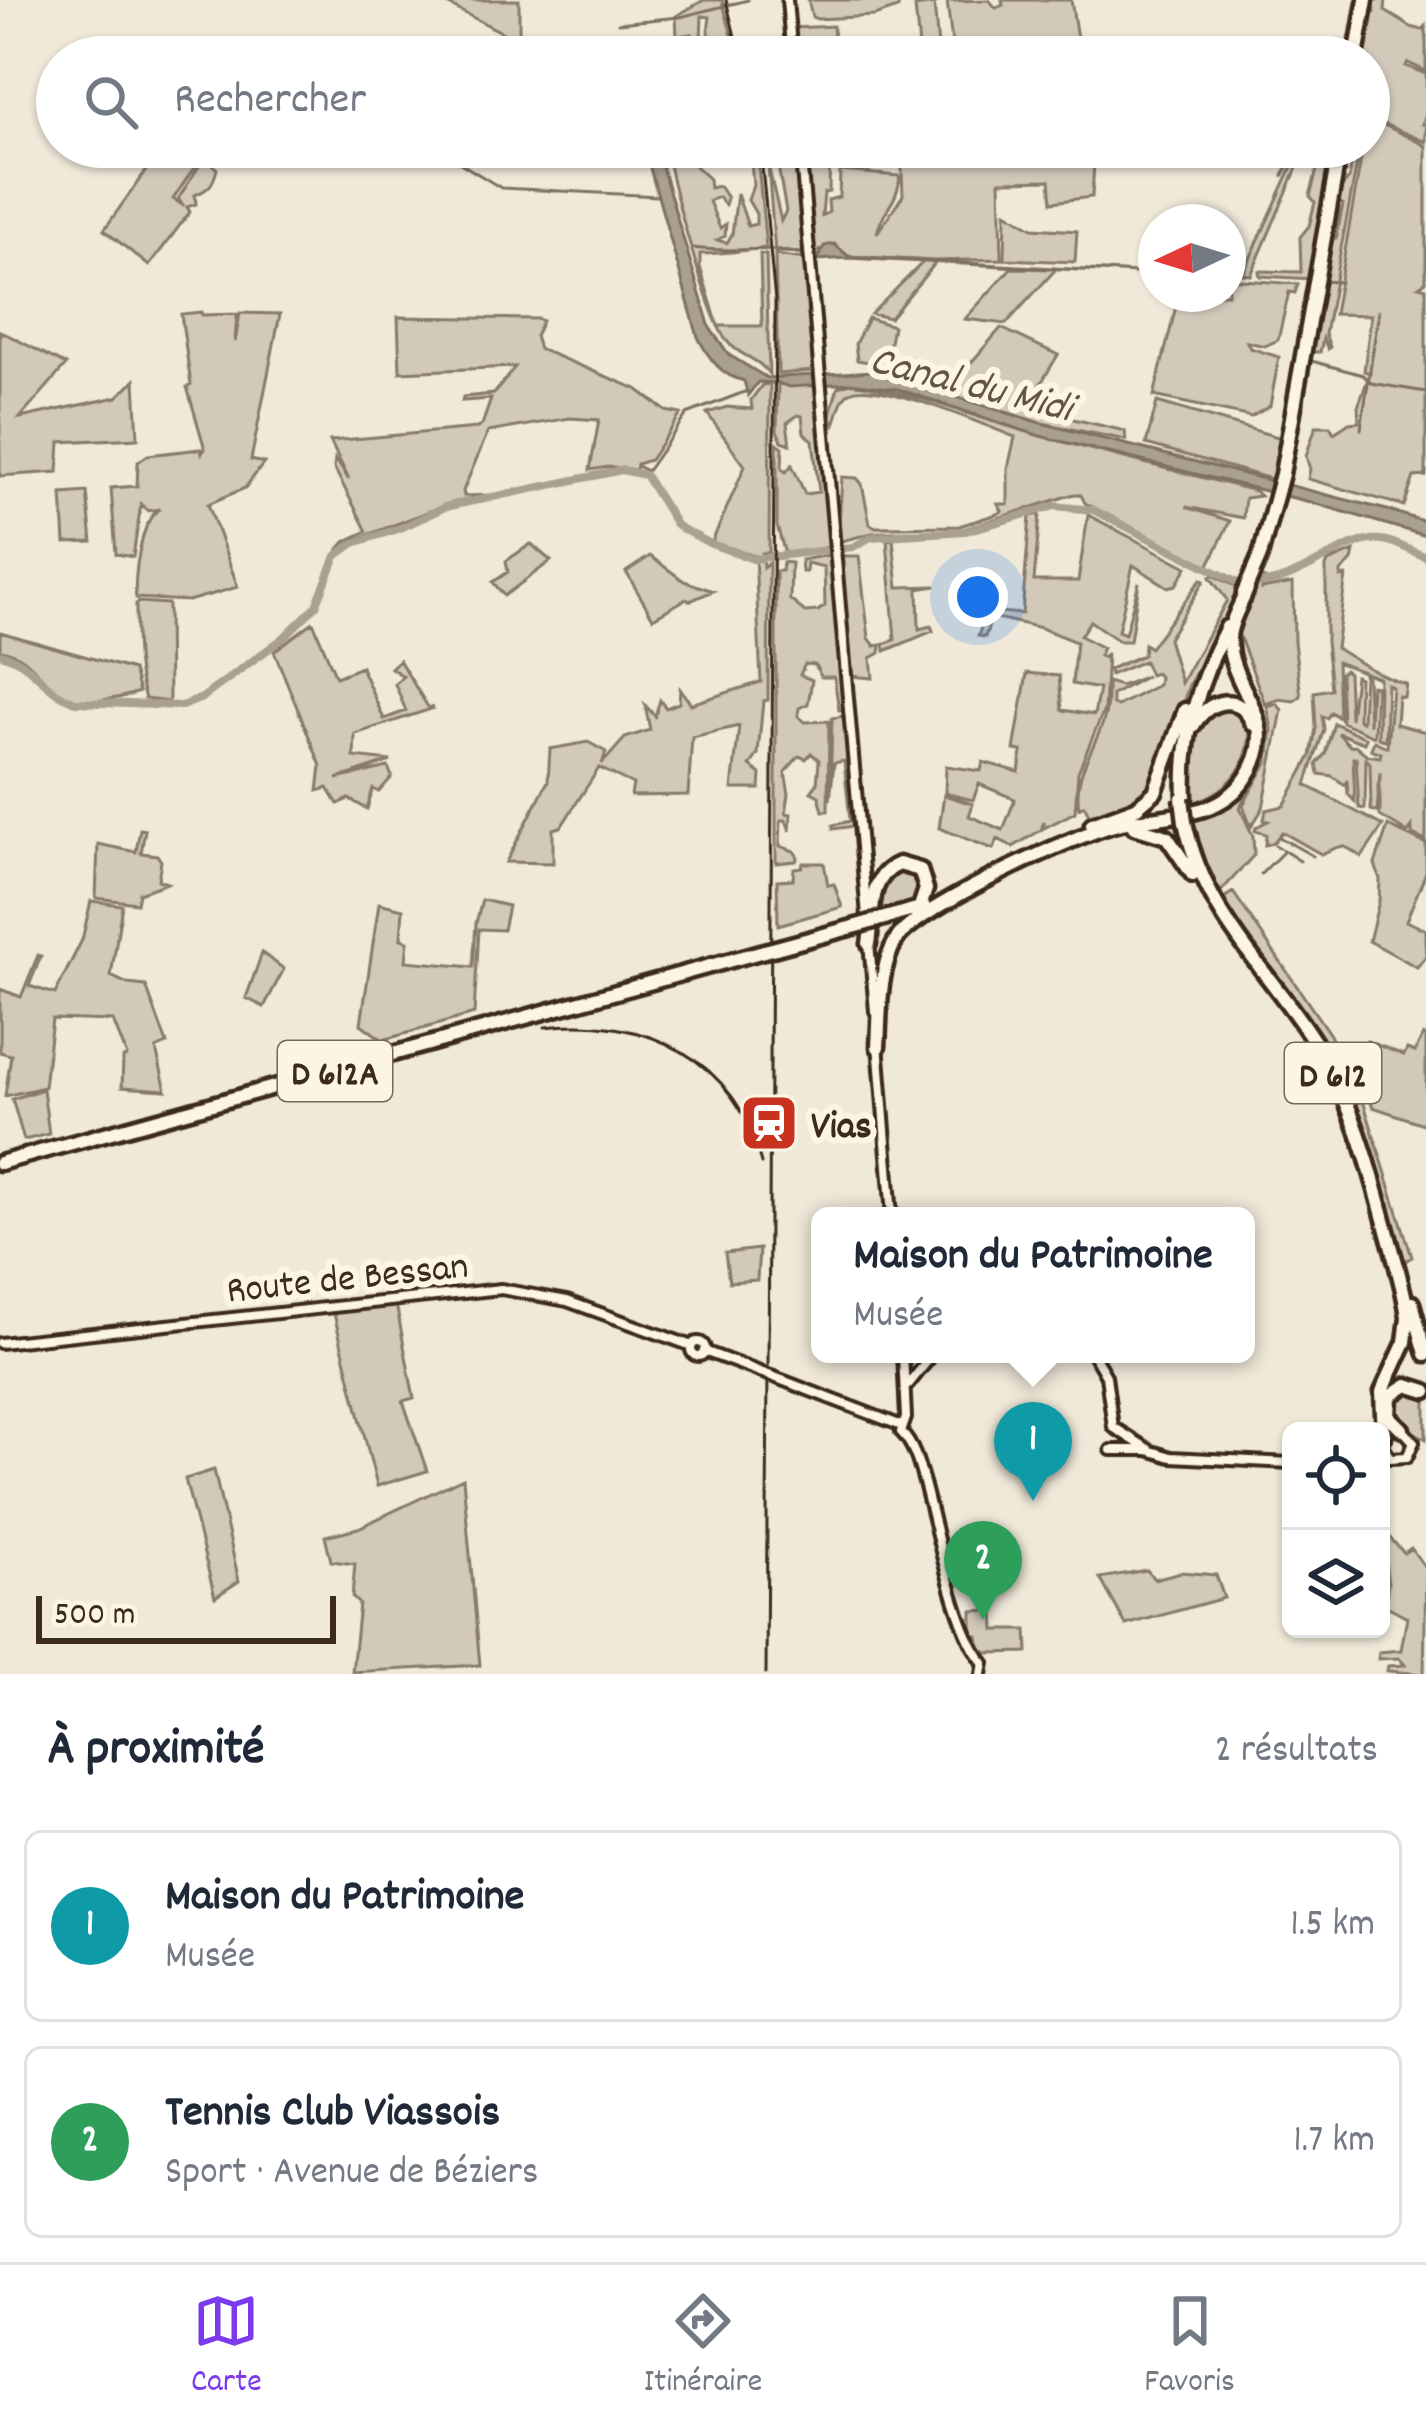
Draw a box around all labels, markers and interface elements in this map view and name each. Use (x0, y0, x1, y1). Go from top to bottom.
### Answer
search box (36, 36, 1390, 168)
icon: search (78, 69, 144, 135)
text: Rechercher (174, 70, 366, 134)
north arrow (1138, 204, 1246, 312)
water label: Canal du Midi (863, 334, 1084, 443)
your location (948, 567, 1008, 627)
road number: D 612A (278, 1041, 392, 1101)
road number: D 612 (1285, 1043, 1381, 1103)
station icon: Vias (738, 1092, 800, 1154)
place label: Vias (811, 1102, 872, 1157)
popup (811, 1207, 1255, 1363)
text: Maison du Patrimoine (853, 1226, 1213, 1290)
street label: Route de Bessan (224, 1241, 471, 1322)
text: Musée (853, 1290, 943, 1345)
pin: 1 (994, 1402, 1072, 1501)
map controls (1282, 1422, 1390, 1638)
button: locate (1282, 1422, 1390, 1530)
pin: 2 (944, 1521, 1022, 1620)
button: layers (1282, 1530, 1390, 1638)
scale bar (36, 1590, 336, 1643)
text: 500 m (54, 1593, 135, 1640)
text: À proximité (48, 1716, 265, 1788)
text: 2 résultats (1215, 1725, 1378, 1780)
text: Maison du Patrimoine (165, 1867, 524, 1931)
text: 1 (86, 1899, 94, 1954)
text: 1.5 km (1290, 1899, 1375, 1954)
text: Musée (165, 1931, 255, 1986)
text: Tennis Club Viassois (165, 2083, 500, 2147)
text: 2 (81, 2115, 99, 2170)
text: 1.7 km (1293, 2115, 1375, 2170)
text: Sport · Avenue de Béziers (165, 2147, 539, 2202)
tab: Carte (191, 2288, 262, 2407)
tab: Itinéraire (644, 2288, 762, 2407)
tab: Favoris (1144, 2288, 1235, 2407)

